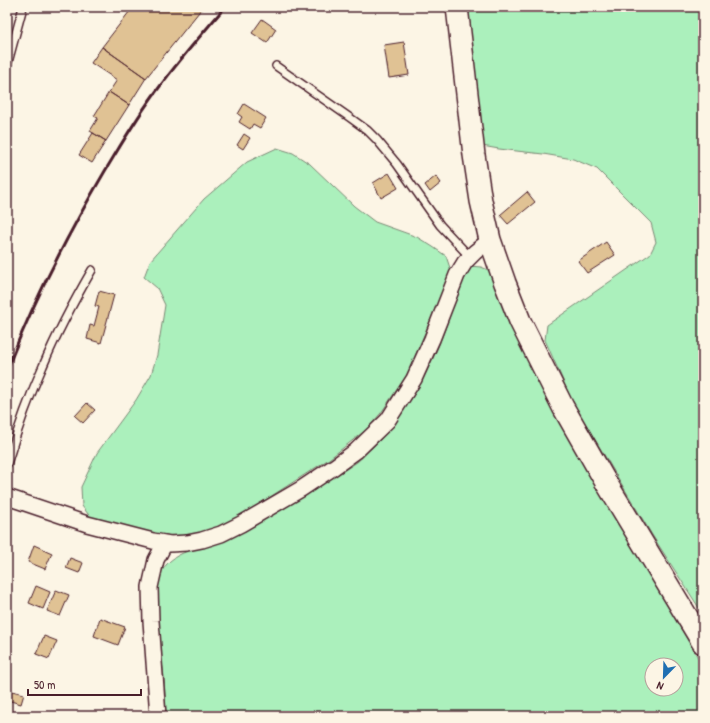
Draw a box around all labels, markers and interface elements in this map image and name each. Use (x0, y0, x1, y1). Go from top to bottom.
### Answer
north arrow (644, 657, 684, 697)
scale bar (28, 671, 141, 697)
text: 50 m (34, 676, 55, 693)
text: N (655, 679, 666, 694)

